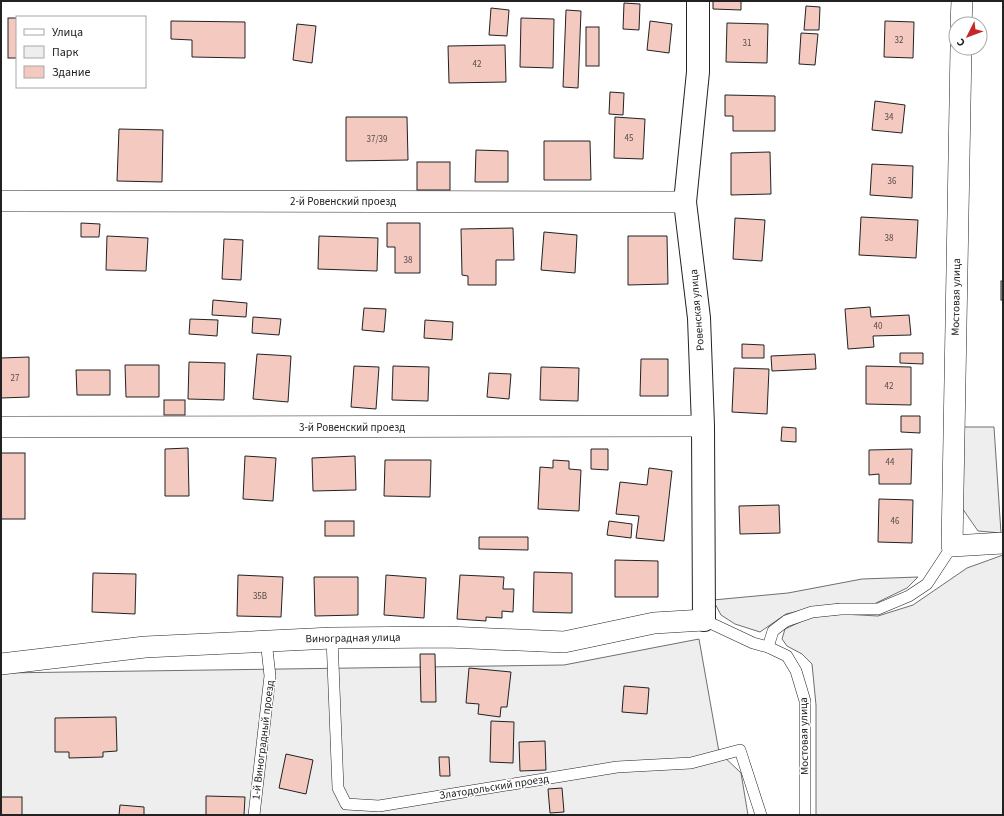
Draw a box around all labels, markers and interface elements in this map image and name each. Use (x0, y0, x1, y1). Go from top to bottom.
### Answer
legend (16, 16, 146, 88)
north arrow (948, 16, 988, 56)
text: Улица (52, 24, 83, 41)
house number: 32 (895, 34, 904, 47)
text: С (953, 35, 969, 50)
house number: 31 (743, 37, 751, 50)
text: Парк (52, 44, 78, 61)
house number: 42 (473, 58, 482, 71)
text: Здание (52, 64, 91, 81)
house number: 34 (885, 111, 894, 124)
house number: 45 (625, 132, 634, 145)
house number: 37/39 (366, 133, 388, 146)
house number: 36 (888, 175, 897, 188)
street label: 2-й Ровенский проезд (290, 194, 396, 209)
house number: 38 (885, 232, 894, 245)
house number: 38 (404, 254, 413, 267)
street label: Мостовая улица (948, 258, 964, 336)
street label: Ровенская улица (686, 269, 708, 351)
house number: 40 (874, 320, 883, 333)
house number: 27 (11, 372, 20, 385)
house number: 42 (885, 380, 894, 393)
street label: 3-й Ровенский проезд (299, 420, 405, 435)
house number: 44 (886, 456, 895, 469)
house number: 46 (891, 515, 900, 528)
house number: 35В (253, 590, 267, 603)
street label: Виноградная улица (305, 630, 401, 646)
street label: 1-й Виноградный проезд (248, 679, 278, 801)
street label: Мостовая улица (796, 697, 812, 775)
street label: Златодольский проезд (438, 771, 550, 803)

